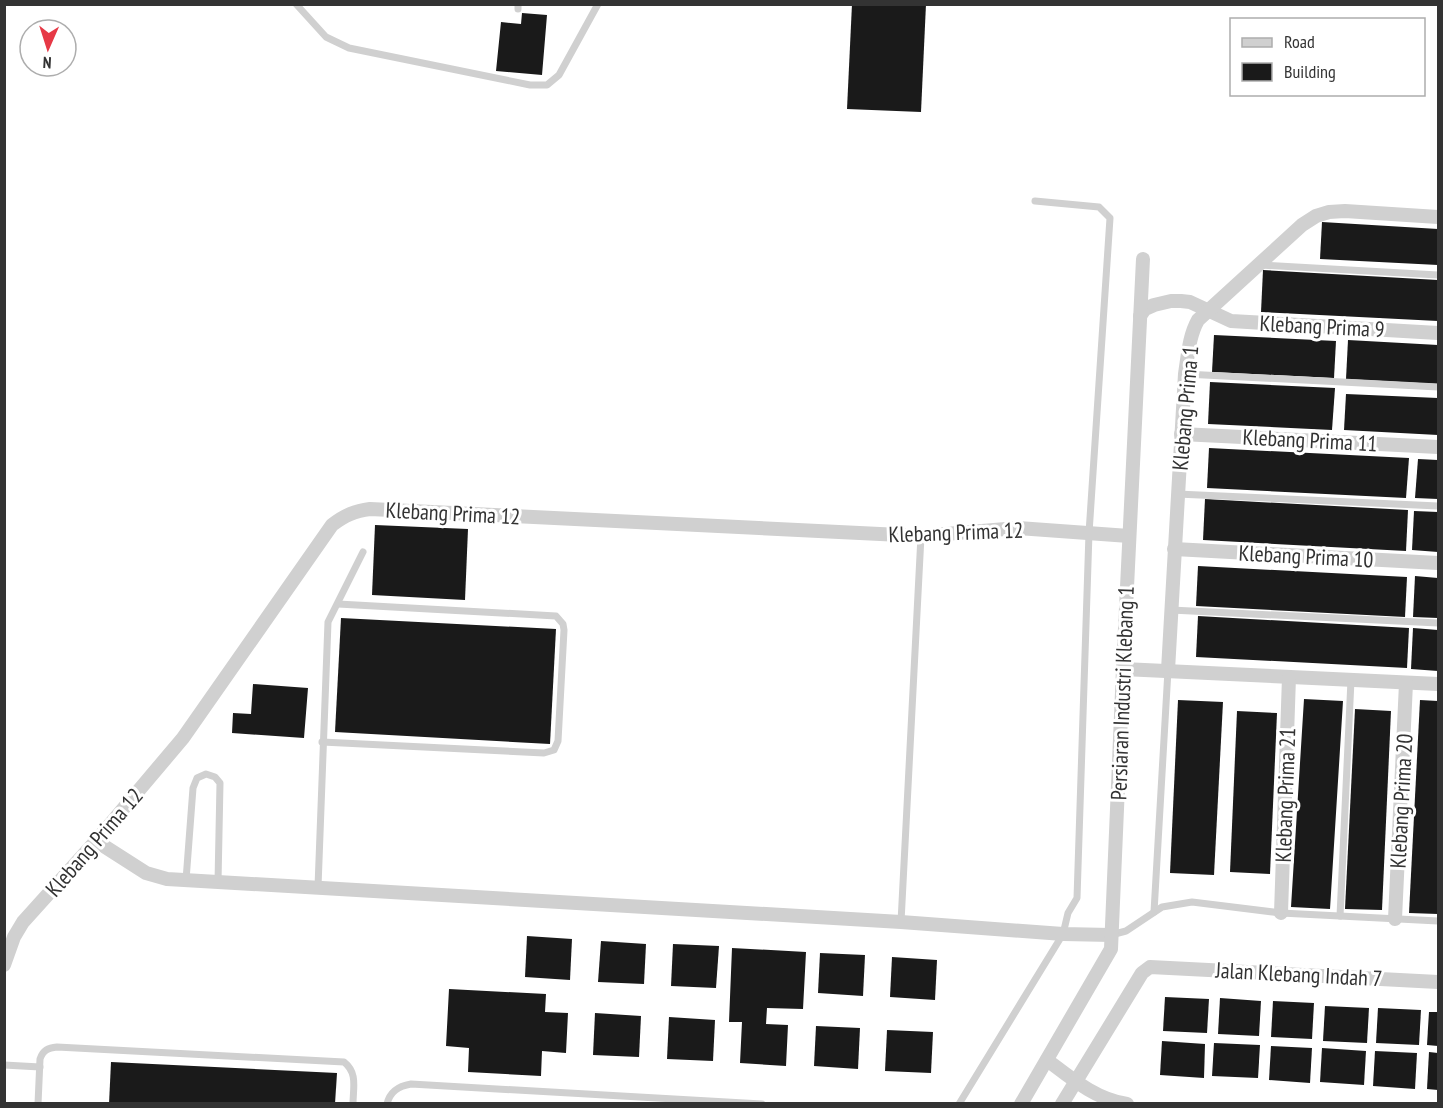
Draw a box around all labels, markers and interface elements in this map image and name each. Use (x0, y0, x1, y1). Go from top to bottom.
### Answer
north arrow (18, 18, 78, 78)
legend (1230, 18, 1425, 96)
text: Road (1284, 30, 1315, 53)
text: N (42, 53, 52, 73)
text: Building (1284, 60, 1336, 83)
street label: Klebang Prima 9 (1259, 309, 1385, 343)
street label: Klebang Prima 1 (1166, 344, 1204, 472)
street label: Klebang Prima 11 (1242, 422, 1378, 458)
street label: Klebang Prima 12 (385, 495, 521, 531)
street label: Klebang Prima 12 (888, 516, 1024, 548)
street label: Klebang Prima 10 (1238, 538, 1374, 574)
street label: Persiaran Industri Klebang 1 (1104, 585, 1140, 801)
street label: Klebang Prima 21 (1269, 727, 1301, 863)
street label: Klebang Prima 20 (1383, 733, 1419, 869)
street label: Klebang Prima 12 (39, 782, 149, 902)
street label: Jalan Klebang Indah 7 (1214, 956, 1383, 992)

